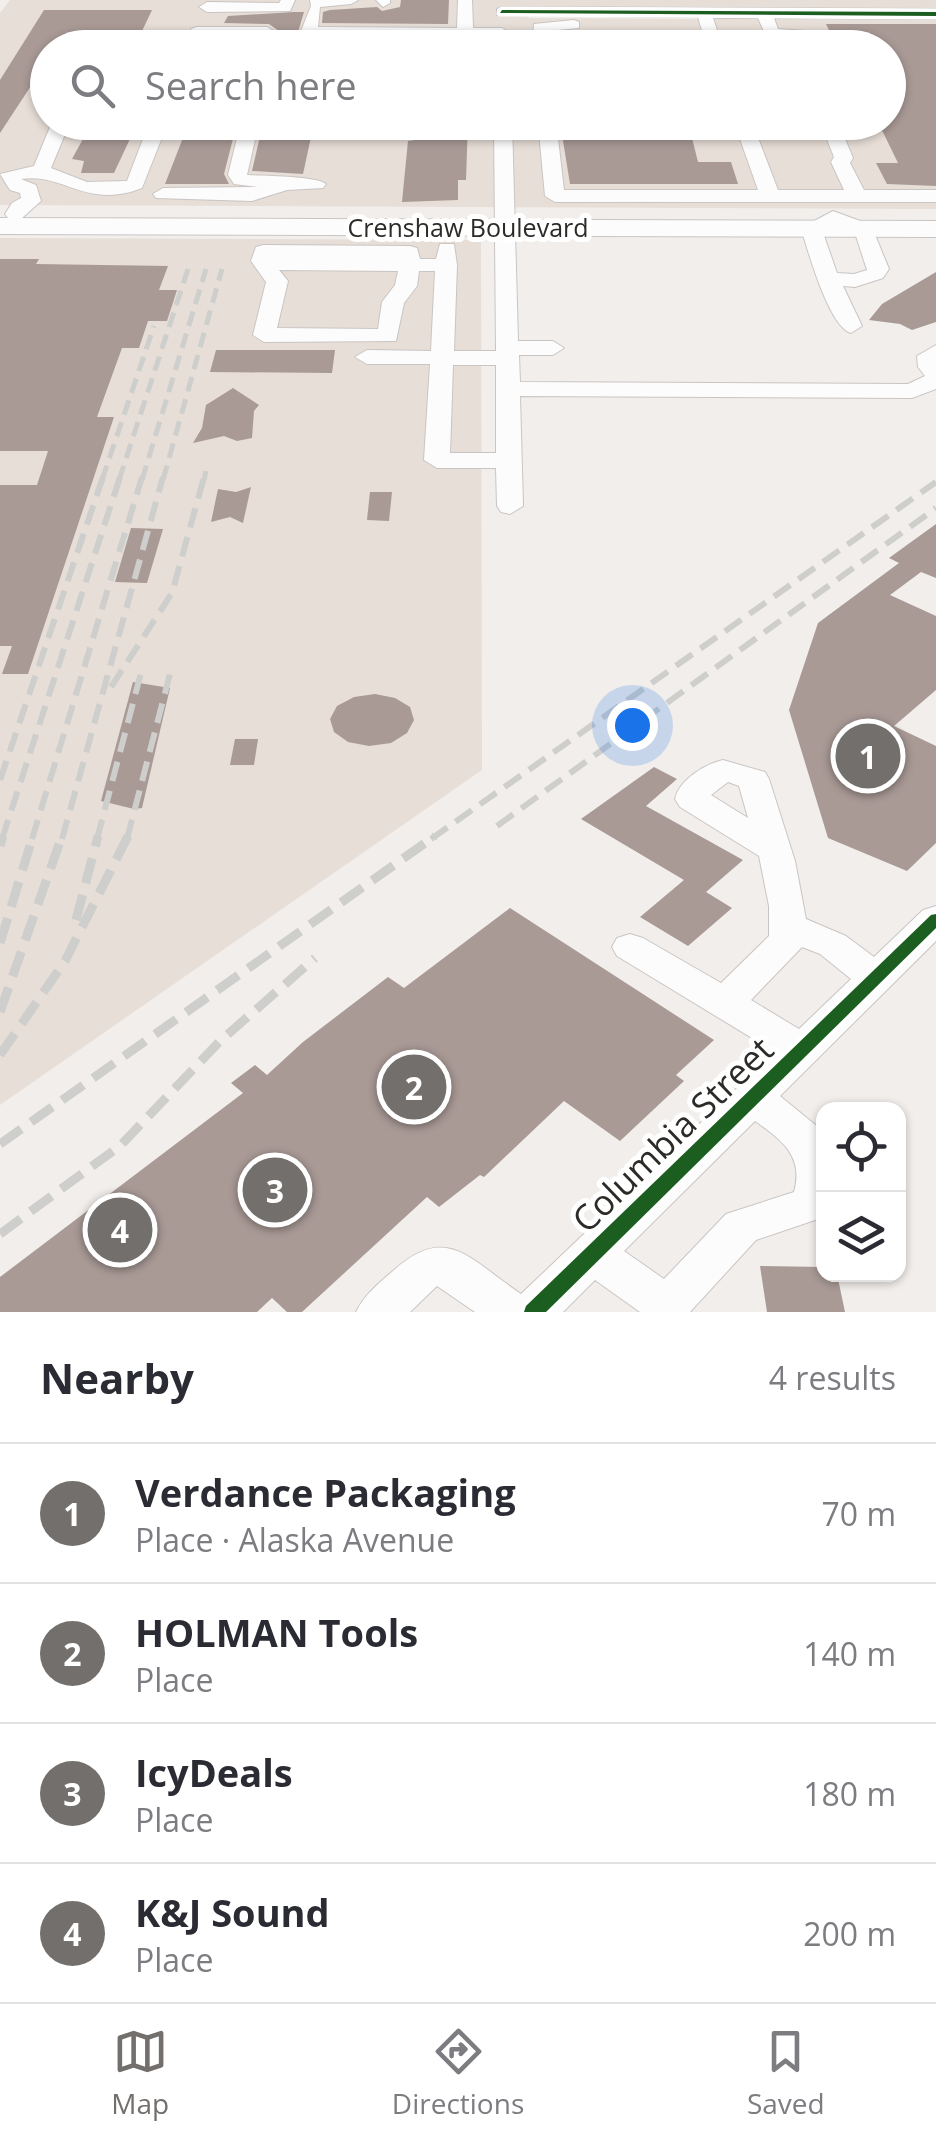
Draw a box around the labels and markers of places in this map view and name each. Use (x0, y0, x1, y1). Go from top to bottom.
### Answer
pin: 1 (836, 718, 900, 794)
pin: 2 (382, 1050, 446, 1124)
pin: 3 (242, 1152, 308, 1228)
pin: 4 (88, 1192, 152, 1268)

